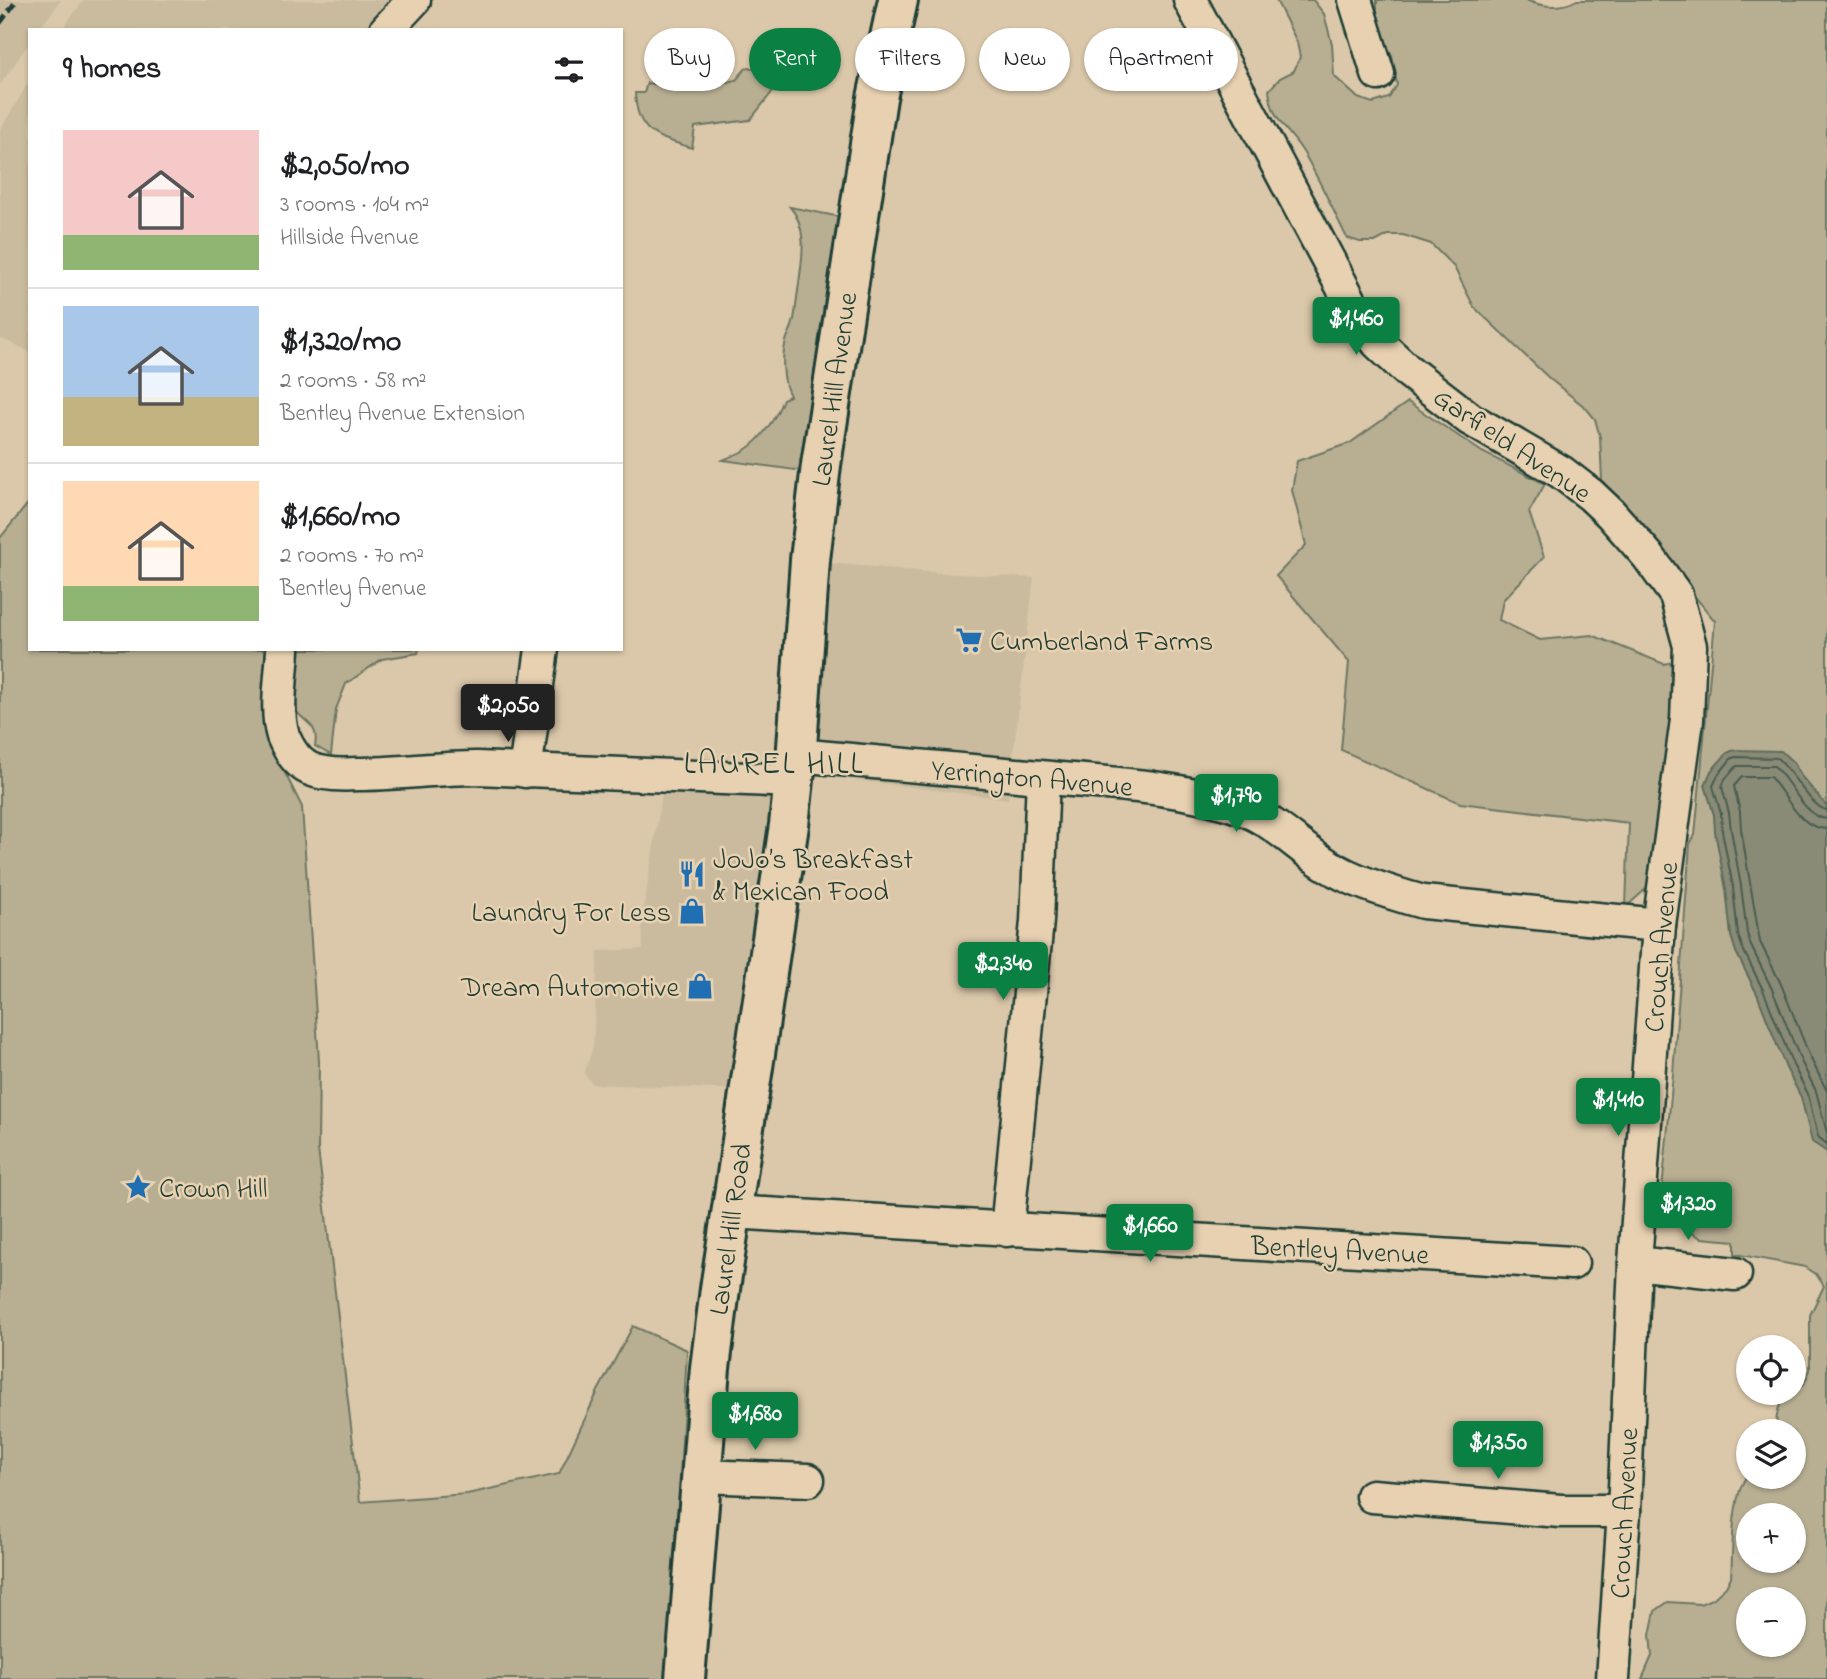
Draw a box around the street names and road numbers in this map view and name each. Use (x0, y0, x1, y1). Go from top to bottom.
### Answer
street label: Laurel Hill Avenue (803, 289, 870, 489)
street label: Garfield Avenue (1424, 379, 1599, 515)
street label: Yerrington Avenue (929, 751, 1135, 810)
street label: Crouch Avenue (1636, 860, 1691, 1034)
street label: Laurel Hill Road (700, 1141, 765, 1318)
street label: Bentley Avenue (1249, 1227, 1430, 1278)
street label: Crouch Avenue (1602, 1426, 1651, 1600)

